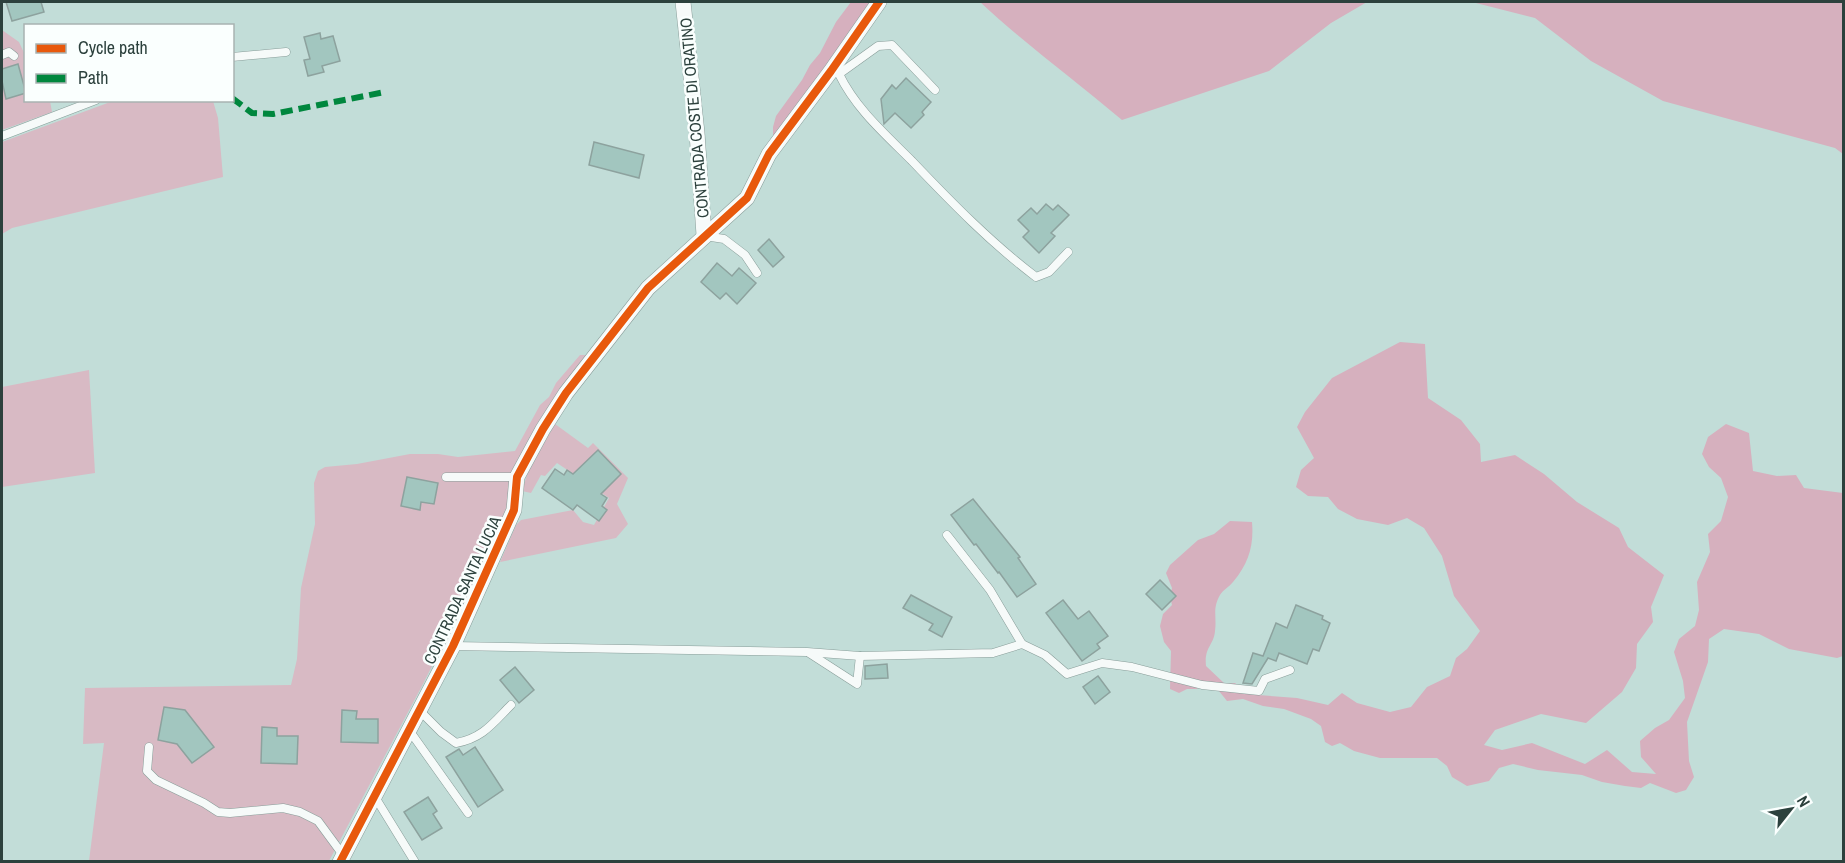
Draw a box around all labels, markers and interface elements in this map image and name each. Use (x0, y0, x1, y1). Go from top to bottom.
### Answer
street label: CONTRADA COSTE DI ORATINO (674, 17, 714, 219)
legend (24, 24, 234, 102)
text: Cycle path (78, 35, 148, 60)
text: Path (78, 65, 108, 90)
street label: CONTRADA SANTA LUCIA (418, 512, 506, 668)
north arrow (1761, 779, 1821, 839)
text: N (1792, 792, 1816, 811)

